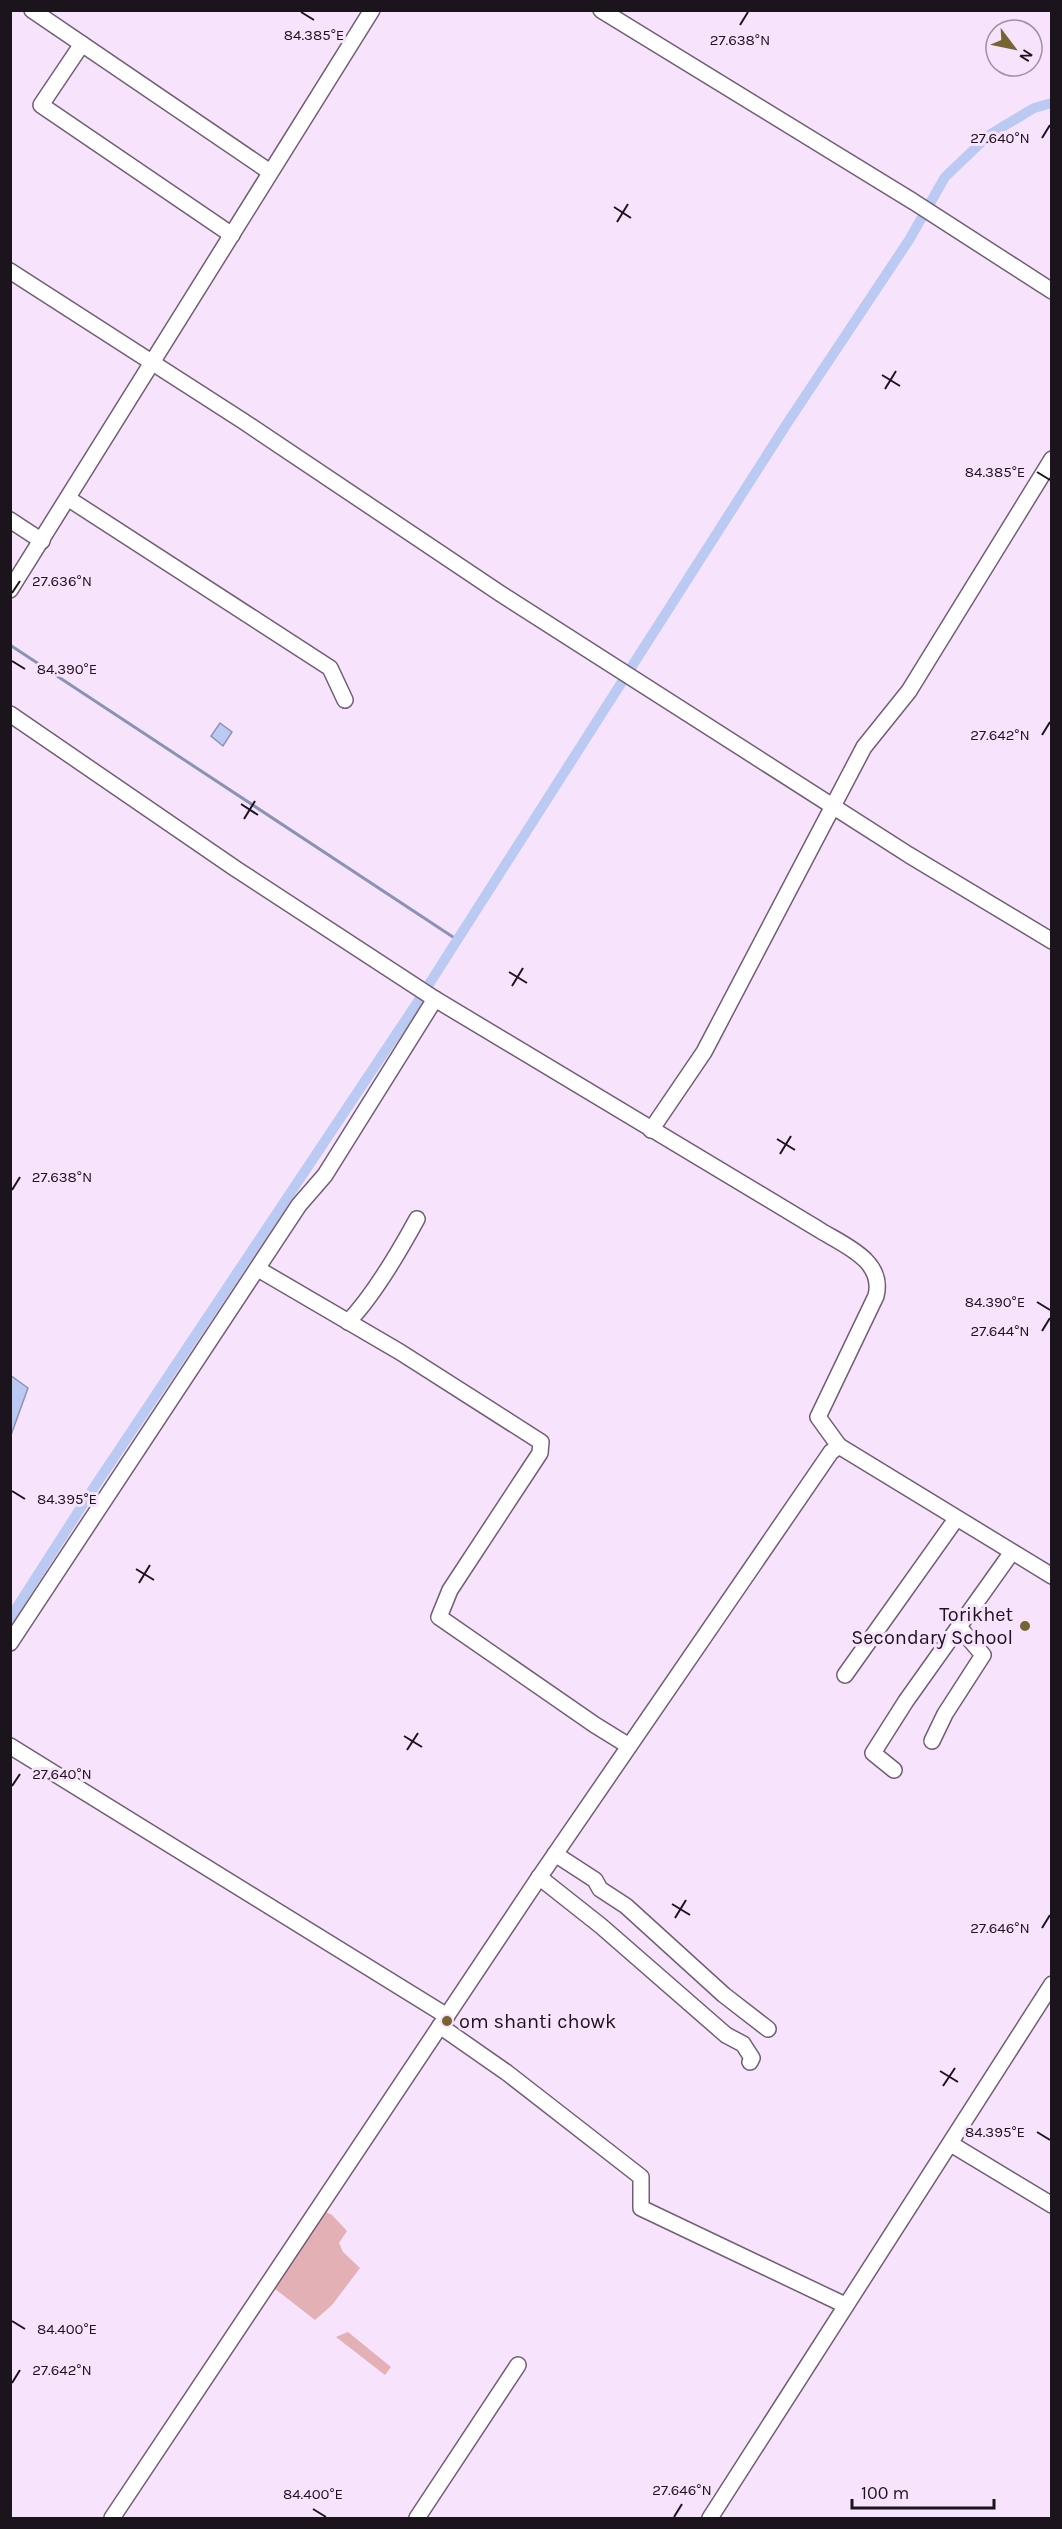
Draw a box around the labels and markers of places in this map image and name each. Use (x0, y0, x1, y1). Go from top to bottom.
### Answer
place label: Torikhet Secondary School (851, 1603, 1013, 1649)
marker: Torikhet Secondary School (1018, 1619, 1032, 1633)
place label: om shanti chowk (459, 2010, 616, 2033)
marker: om shanti chowk (440, 2014, 454, 2028)

